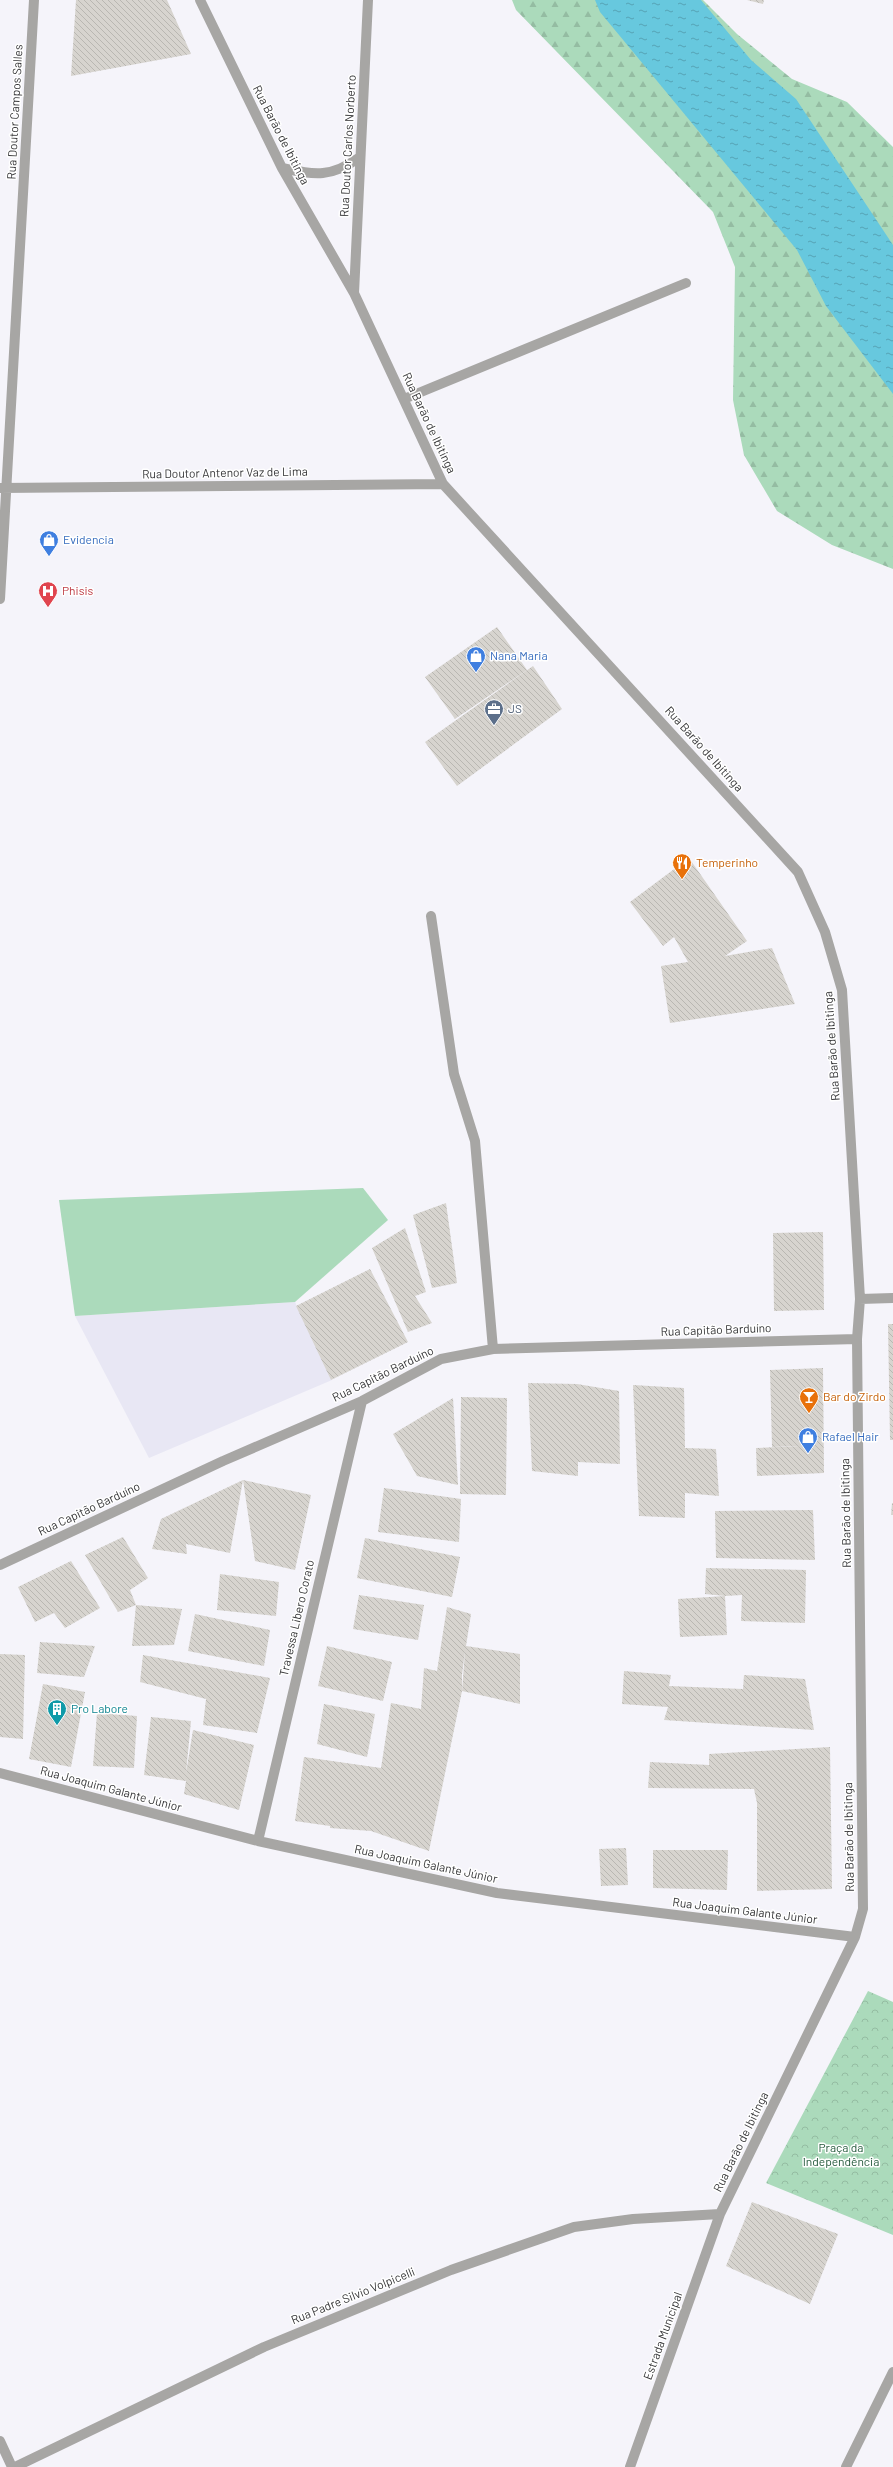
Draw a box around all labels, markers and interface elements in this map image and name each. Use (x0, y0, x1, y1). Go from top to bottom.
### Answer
street label: Rua Doutor Campos Salles (3, 44, 25, 180)
street label: Rua Doutor Carlos Norberto (336, 74, 358, 217)
street label: Rua Barão de Ibitinga (251, 82, 313, 187)
street label: Rua Barão de Ibitinga (400, 370, 459, 475)
street label: Rua Doutor Antenor Vaz de Lima (142, 464, 308, 480)
shop icon: Evidencia (38, 529, 60, 557)
place label: Evidencia (63, 532, 114, 546)
hospital icon: Phisis (37, 580, 59, 608)
place label: Phisis (62, 583, 93, 597)
shop icon: Nana Maria (465, 645, 487, 673)
place label: Nana Maria (490, 648, 548, 662)
office icon: JS (483, 698, 505, 726)
place label: JS (508, 701, 522, 715)
street label: Rua Barão de Ibitinga (663, 703, 747, 794)
restaurant icon: Temperinho (671, 852, 693, 880)
place label: Temperinho (696, 855, 758, 869)
street label: Rua Barão de Ibitinga (820, 991, 842, 1101)
street label: Rua Capitão Barduíno (660, 1320, 772, 1338)
street label: Rua Capitão Barduíno (330, 1342, 436, 1404)
bar icon: Bar do Zirdo (798, 1386, 820, 1414)
place label: Bar do Zirdo (823, 1389, 886, 1403)
shop icon: Rafael Hair (797, 1426, 819, 1454)
place label: Rafael Hair (822, 1429, 879, 1443)
street label: Rua Barão de Ibitinga (837, 1458, 853, 1568)
street label: Rua Capitão Barduíno (35, 1478, 142, 1538)
street label: Travessa Libero Corato (276, 1558, 316, 1677)
building icon: Pro Labore (46, 1698, 68, 1726)
place label: Pro Labore (71, 1701, 128, 1715)
street label: Rua Joaquim Galante Júnior (39, 1762, 184, 1814)
street label: Rua Barão de Ibitinga (840, 1782, 856, 1892)
street label: Rua Joaquim Galante Júnior (353, 1841, 500, 1885)
street label: Rua Joaquim Galante Júnior (672, 1894, 819, 1926)
street label: Rua Barão de Ibitinga (710, 2089, 770, 2194)
park label: Praça da Independência (803, 2140, 879, 2168)
street label: Rua Padre Silvio Volpicelli (289, 2264, 417, 2326)
street label: Estrada Municipal (640, 2290, 684, 2381)

